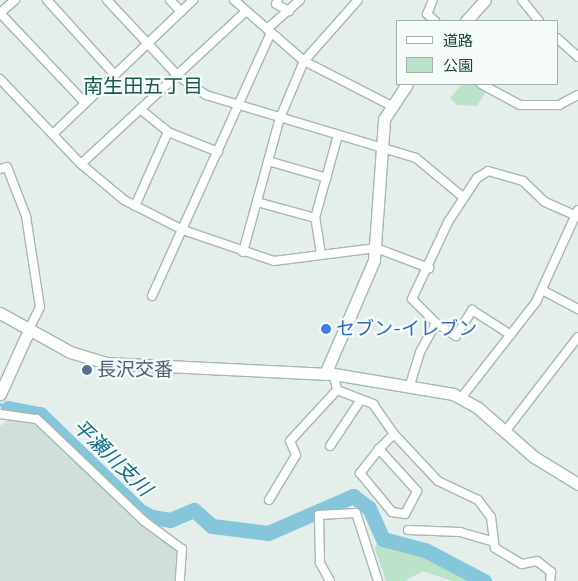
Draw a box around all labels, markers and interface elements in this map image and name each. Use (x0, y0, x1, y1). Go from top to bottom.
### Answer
legend (396, 20, 558, 85)
text: 道路 (443, 31, 473, 50)
text: 公園 (443, 56, 473, 75)
district label: 南生田五丁目 (83, 73, 203, 97)
place label: セブン-イレブン (336, 318, 477, 340)
marker: セブン-イレブン (320, 323, 332, 335)
place label: 長沢交番 (97, 359, 173, 381)
marker: 長沢交番 (81, 364, 93, 376)
water label: 平瀬川支川 (69, 414, 157, 500)

